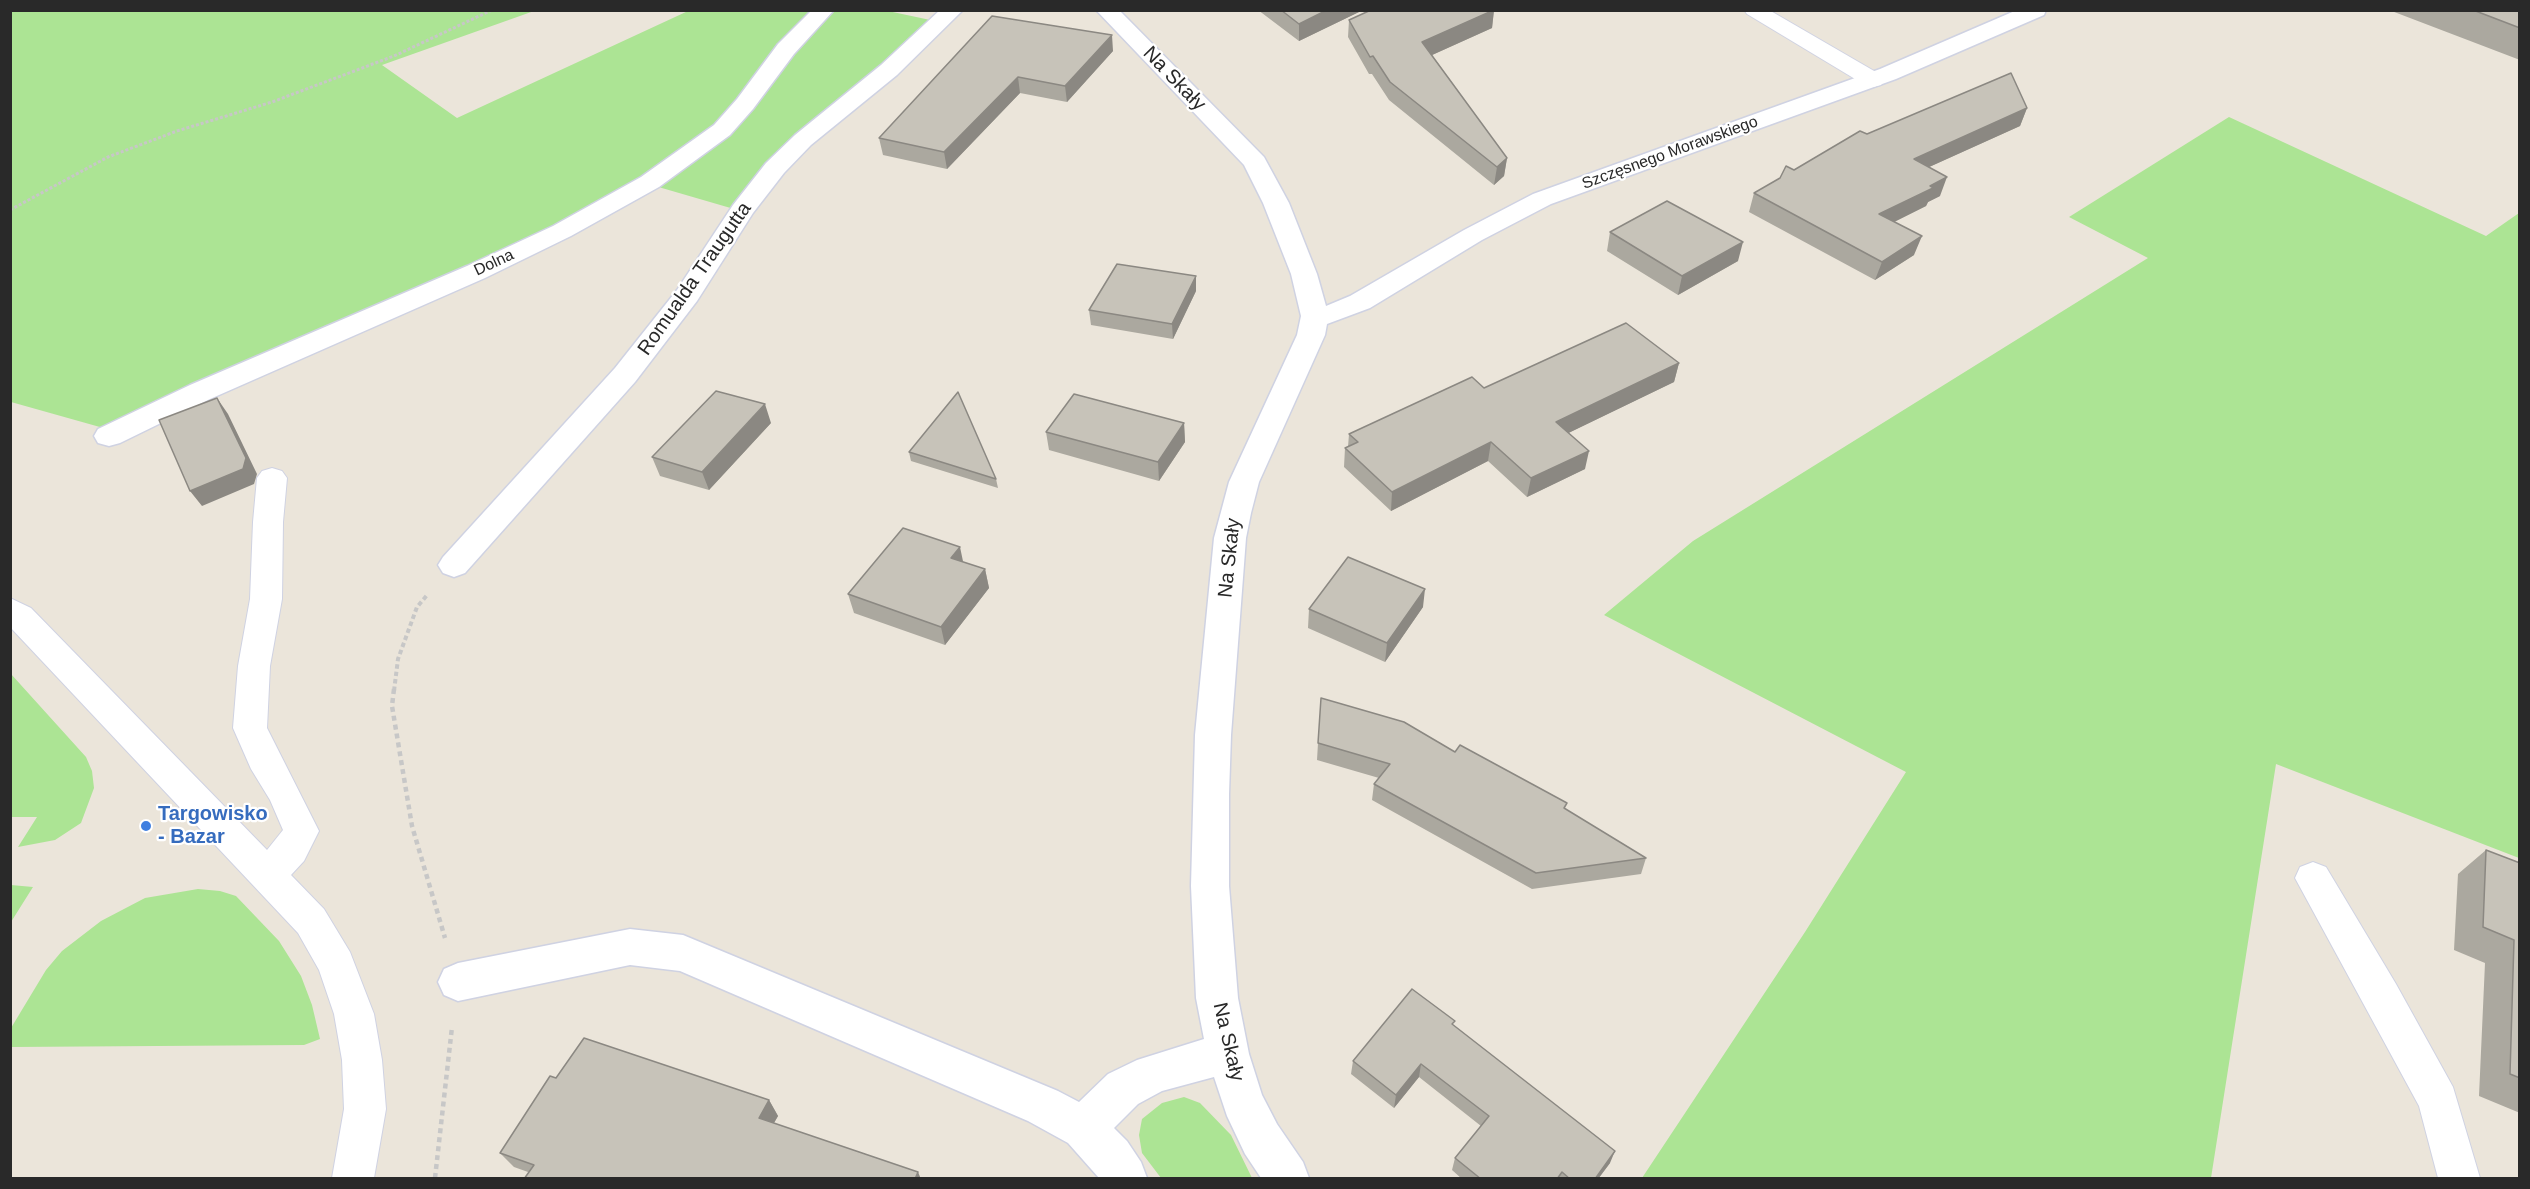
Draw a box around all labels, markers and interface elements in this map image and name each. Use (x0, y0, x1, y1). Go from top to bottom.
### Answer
street label: Na Skały (1138, 42, 1210, 116)
street label: Szczęsnego Morawskiego (1579, 112, 1761, 194)
street label: Romualda Traugutta (633, 198, 757, 360)
street label: Dolna (471, 245, 517, 281)
street label: Na Skały (1214, 517, 1246, 599)
place label: Targowisko - Bazar (158, 802, 268, 849)
marker: Targowisko - Bazar (139, 819, 153, 833)
street label: Na Skały (1207, 1000, 1249, 1084)

